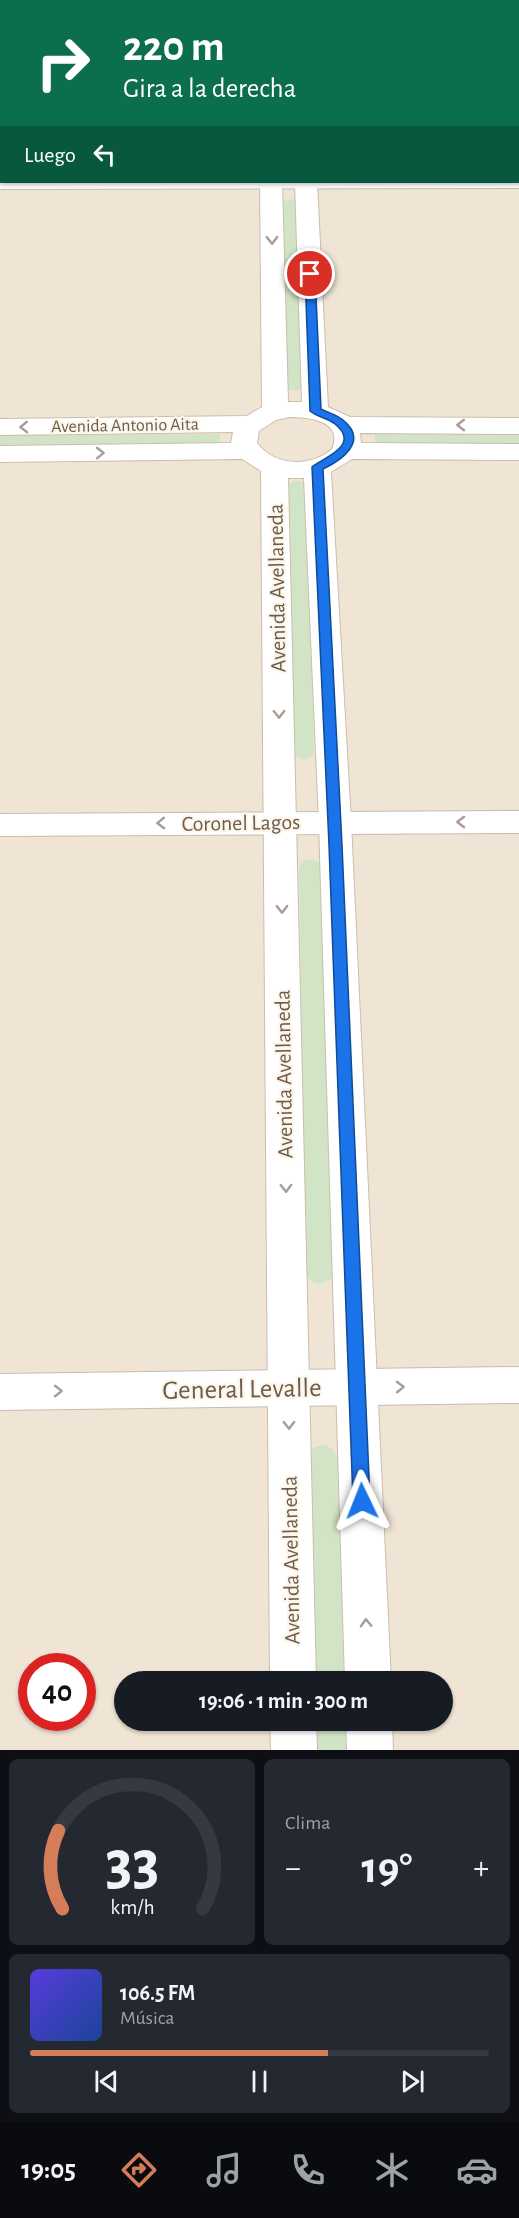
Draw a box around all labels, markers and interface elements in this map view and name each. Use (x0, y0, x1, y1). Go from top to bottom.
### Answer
icon: right (24, 24, 102, 102)
text: 220 m (123, 26, 225, 68)
text: Gira a la derecha (123, 75, 296, 102)
icon: left (88, 138, 121, 171)
text: Luego (24, 144, 76, 166)
one-way arrow (266, 235, 278, 244)
pin (284, 248, 335, 299)
icon: arrive (293, 257, 326, 290)
street label: Avenida Antonio Aita (51, 416, 199, 436)
one-way arrow (456, 419, 465, 431)
one-way arrow (19, 421, 28, 433)
one-way arrow (96, 447, 105, 459)
street label: Avenida Avellaneda (265, 504, 289, 672)
one-way arrow (273, 710, 285, 719)
street label: Coronel Lagos (181, 811, 301, 835)
one-way arrow (456, 816, 465, 828)
one-way arrow (156, 817, 165, 829)
one-way arrow (276, 905, 289, 914)
street label: Avenida Avellaneda (272, 990, 296, 1158)
one-way arrow (280, 1184, 292, 1193)
street label: General Levalle (162, 1374, 322, 1404)
one-way arrow (396, 1381, 405, 1393)
one-way arrow (54, 1385, 63, 1397)
one-way arrow (283, 1421, 295, 1430)
position arrow (330, 1469, 394, 1533)
street label: Avenida Avellaneda (279, 1476, 303, 1644)
one-way arrow (359, 1619, 372, 1628)
speed limit sign: 40 (18, 1653, 96, 1731)
text: 19:06 · 1 min · 300 m (199, 1690, 368, 1712)
text: Clima (285, 1813, 330, 1833)
text: 33 (105, 1833, 159, 1895)
text: 19° (361, 1846, 413, 1891)
text: − (285, 1852, 301, 1885)
text: + (473, 1852, 489, 1885)
text: km/h (110, 1897, 154, 1918)
text: 106.5 FM (120, 1982, 195, 2004)
text: Música (120, 2008, 175, 2028)
icon: previous (90, 2065, 123, 2098)
icon: pause (243, 2065, 276, 2098)
icon: next (396, 2065, 429, 2098)
icon: directions (118, 2149, 160, 2191)
icon: music (203, 2149, 245, 2191)
icon: phone (287, 2149, 329, 2191)
icon: climate (371, 2149, 413, 2191)
icon: car (456, 2149, 498, 2191)
text: 19:05 (21, 2156, 76, 2183)

